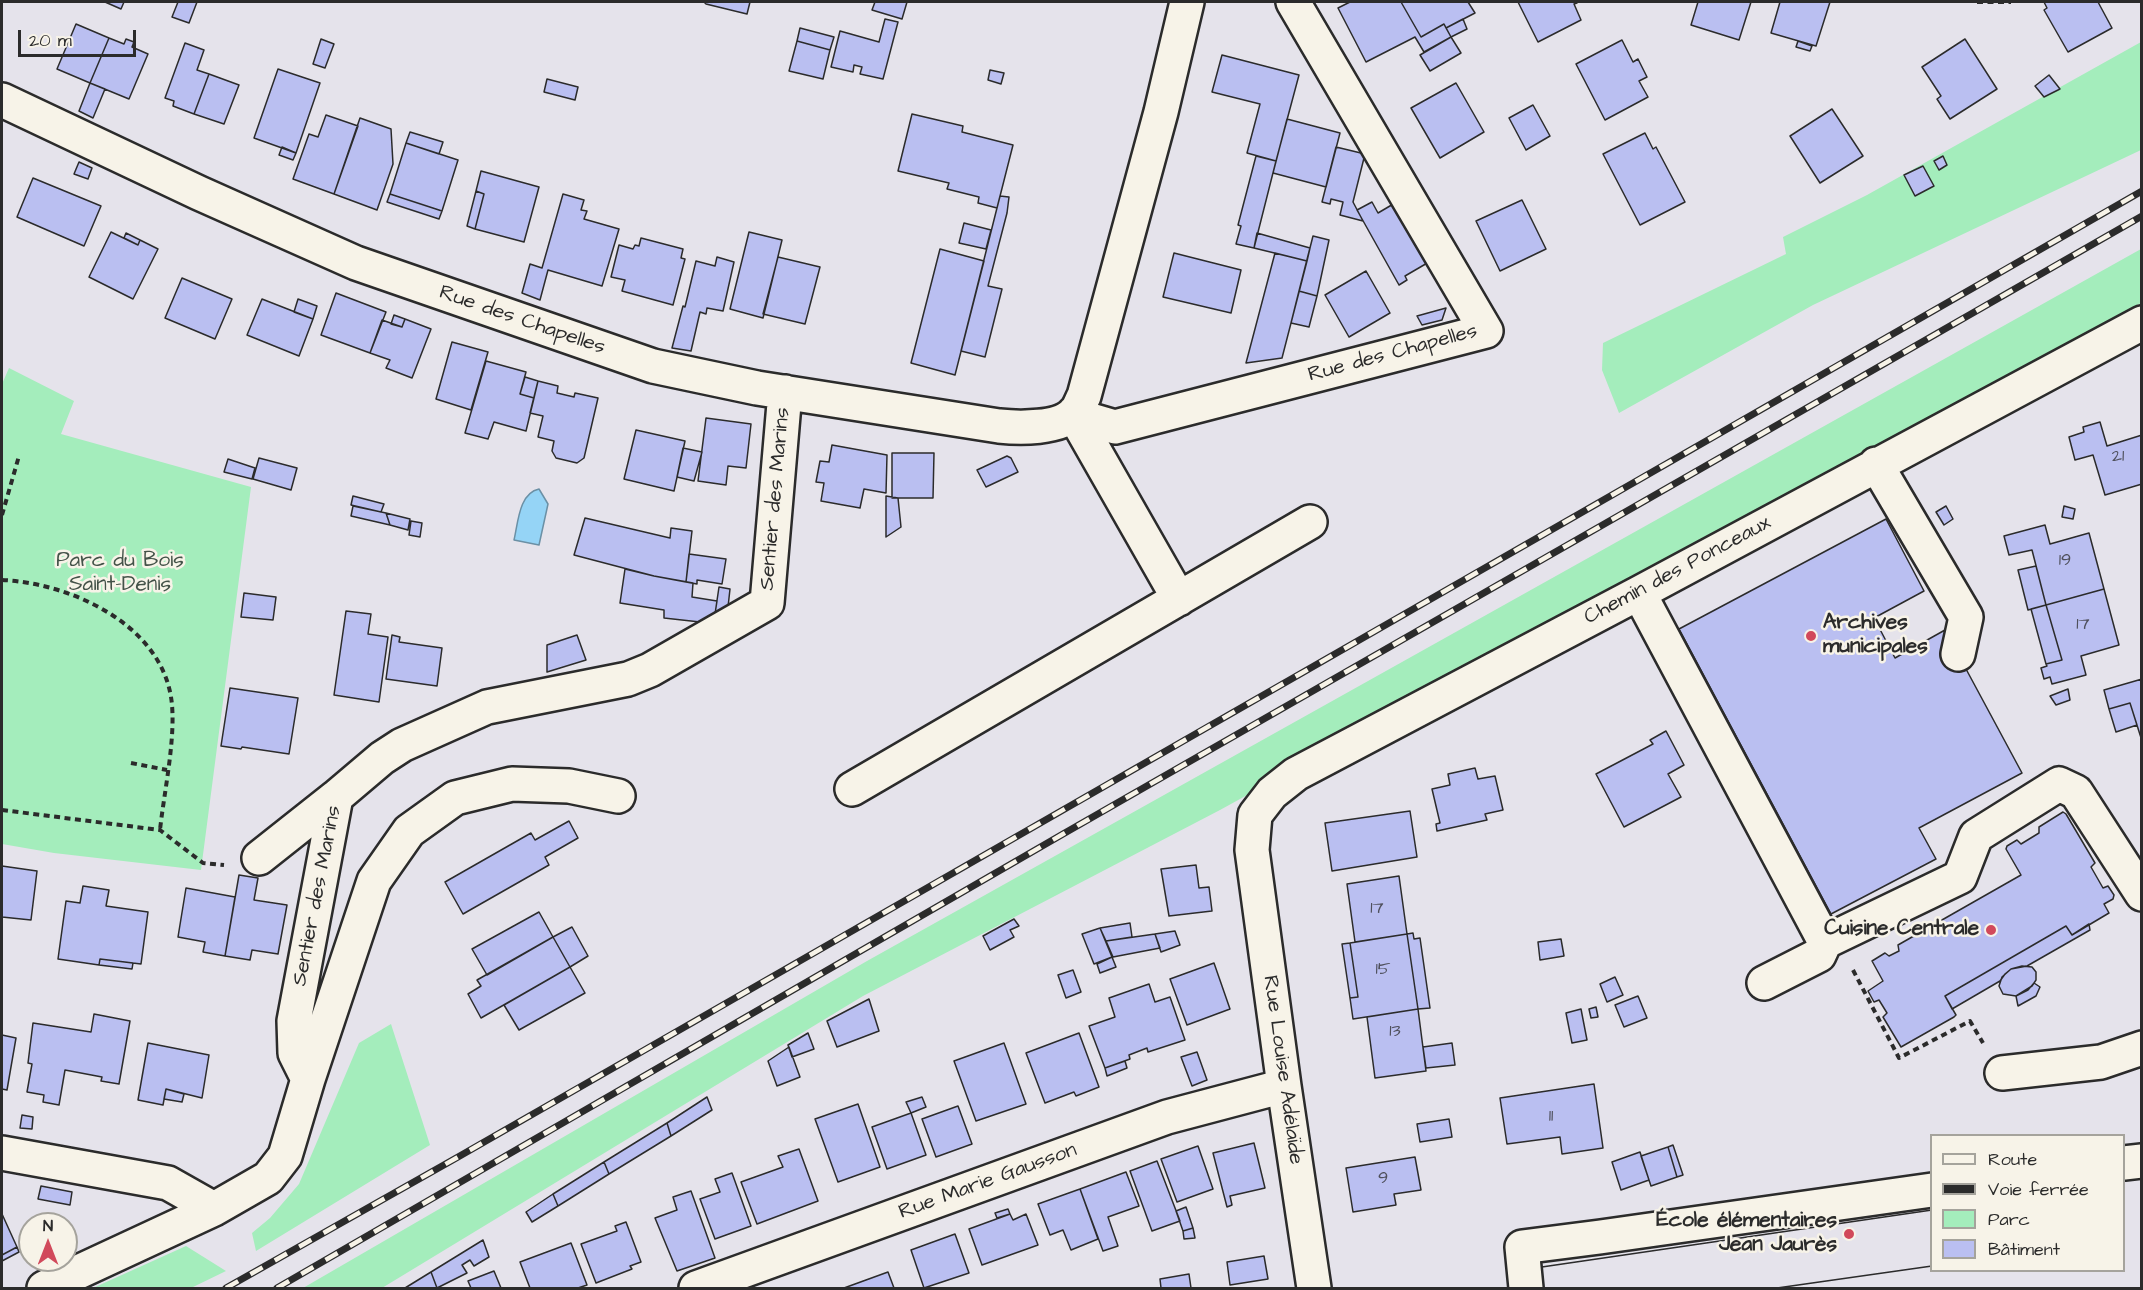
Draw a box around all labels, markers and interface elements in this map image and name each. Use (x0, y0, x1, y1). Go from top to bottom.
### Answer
scale bar (21, 18, 140, 56)
text: 20 m (29, 28, 72, 53)
street label: Rue des Chapelles (436, 281, 608, 361)
street label: Rue des Chapelles (1306, 319, 1480, 389)
street label: Sentier des Marins (755, 407, 797, 591)
house number: 21 (2112, 446, 2124, 468)
street label: Chemin des Ponceaux (1580, 511, 1776, 631)
park label: Parc du Bois Saint-Denis (56, 549, 184, 599)
house number: 19 (2059, 550, 2071, 572)
place label: Archives municipales (1823, 611, 1928, 661)
house number: 17 (2076, 614, 2090, 636)
marker: Archives municipales (1804, 629, 1818, 643)
street label: Sentier des Marins (288, 804, 348, 988)
house number: 17 (1370, 898, 1384, 920)
place label: Cuisine Centrale (1824, 917, 1979, 943)
marker: Cuisine Centrale (1984, 923, 1998, 937)
house number: 15 (1375, 959, 1391, 981)
street label: Rue Louise Adélaïde (1256, 974, 1308, 1166)
house number: 13 (1389, 1021, 1401, 1043)
house number: 11 (1549, 1106, 1553, 1128)
legend (1930, 1134, 2125, 1272)
street label: Rue Marie Gausson (896, 1138, 1080, 1226)
text: Route (1988, 1147, 2037, 1172)
house number: 9 (1378, 1168, 1388, 1190)
text: Voie ferrée (1988, 1177, 2089, 1202)
text: Parc (1988, 1207, 2030, 1232)
place label: École élémentaires Jean Jaurès (1656, 1209, 1837, 1259)
north arrow (18, 1212, 78, 1272)
text: N (43, 1215, 53, 1237)
marker: École élémentaires Jean Jaurès (1842, 1227, 1856, 1241)
text: Bâtiment (1988, 1237, 2060, 1262)

